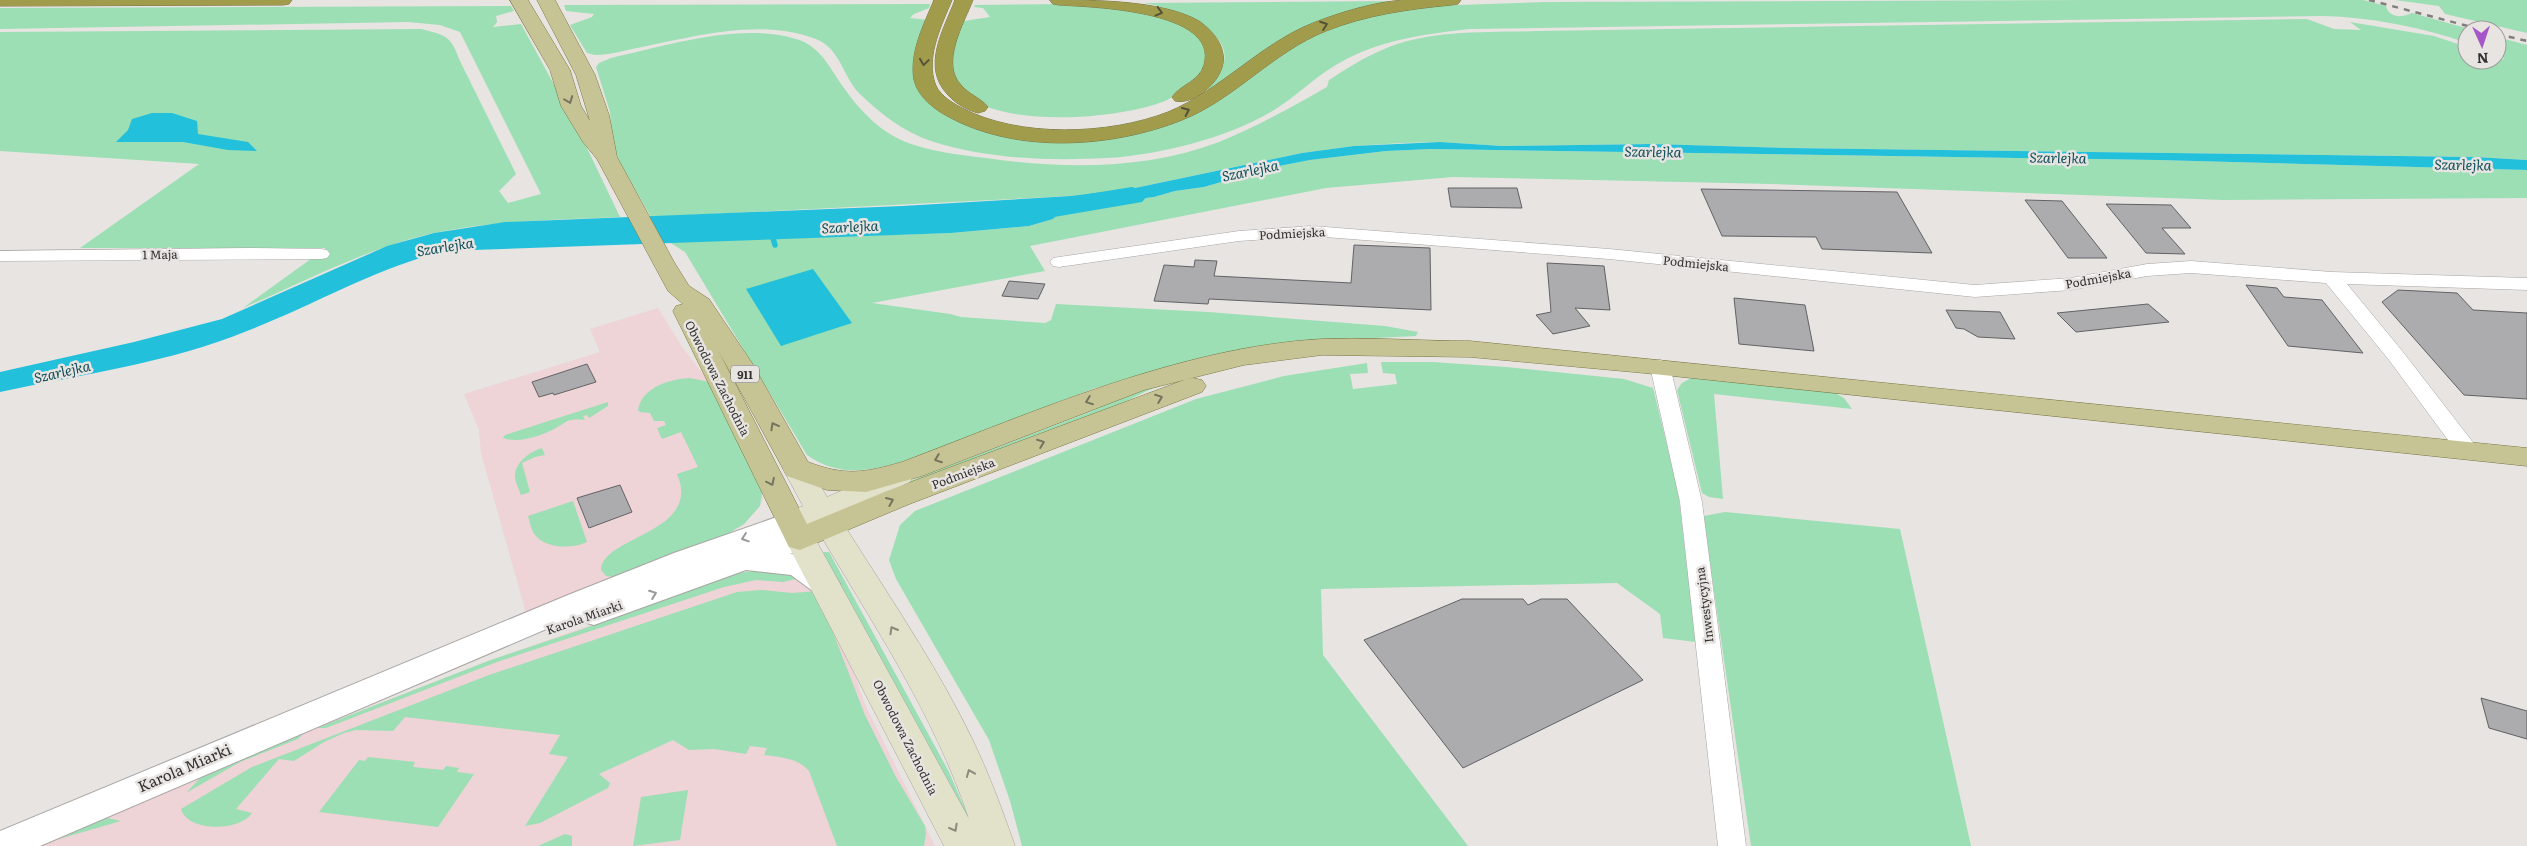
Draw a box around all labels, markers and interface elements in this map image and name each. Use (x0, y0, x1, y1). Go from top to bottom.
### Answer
one-way arrow (1155, 6, 1164, 17)
north arrow (2457, 20, 2507, 70)
one-way arrow (1319, 21, 1327, 31)
text: N (2476, 49, 2489, 69)
one-way arrow (919, 58, 929, 66)
one-way arrow (563, 95, 573, 104)
one-way arrow (1181, 106, 1190, 117)
water label: Szarlejka (1624, 141, 1682, 161)
water label: Szarlejka (2029, 147, 2087, 167)
water label: Szarlejka (1220, 154, 1280, 186)
water label: Szarlejka (2434, 154, 2492, 174)
water label: Szarlejka (821, 215, 879, 237)
street label: Podmiejska (1258, 222, 1326, 244)
water label: Szarlejka (415, 232, 475, 260)
street label: 1 Maja (142, 245, 178, 263)
street label: Podmiejska (1662, 251, 1730, 275)
street label: Podmiejska (2064, 263, 2133, 293)
street label: Obwodowa Zachodnia (681, 317, 755, 439)
water label: Szarlejka (32, 355, 92, 387)
road number: 911 (731, 366, 759, 382)
one-way arrow (1154, 394, 1163, 404)
one-way arrow (1086, 395, 1094, 405)
one-way arrow (770, 422, 780, 431)
one-way arrow (1037, 438, 1045, 448)
street label: Podmiejska (929, 453, 998, 493)
one-way arrow (934, 453, 943, 464)
one-way arrow (765, 477, 775, 486)
one-way arrow (885, 497, 894, 508)
one-way arrow (741, 532, 750, 542)
street label: Inwestycyjna (1690, 566, 1718, 644)
one-way arrow (648, 589, 656, 599)
street label: Karola Miarki (543, 596, 625, 638)
one-way arrow (889, 627, 899, 636)
street label: Obwodowa Zachodnia (869, 676, 943, 798)
street label: Karola Miarki (134, 737, 234, 797)
one-way arrow (966, 769, 976, 778)
one-way arrow (948, 823, 958, 832)

